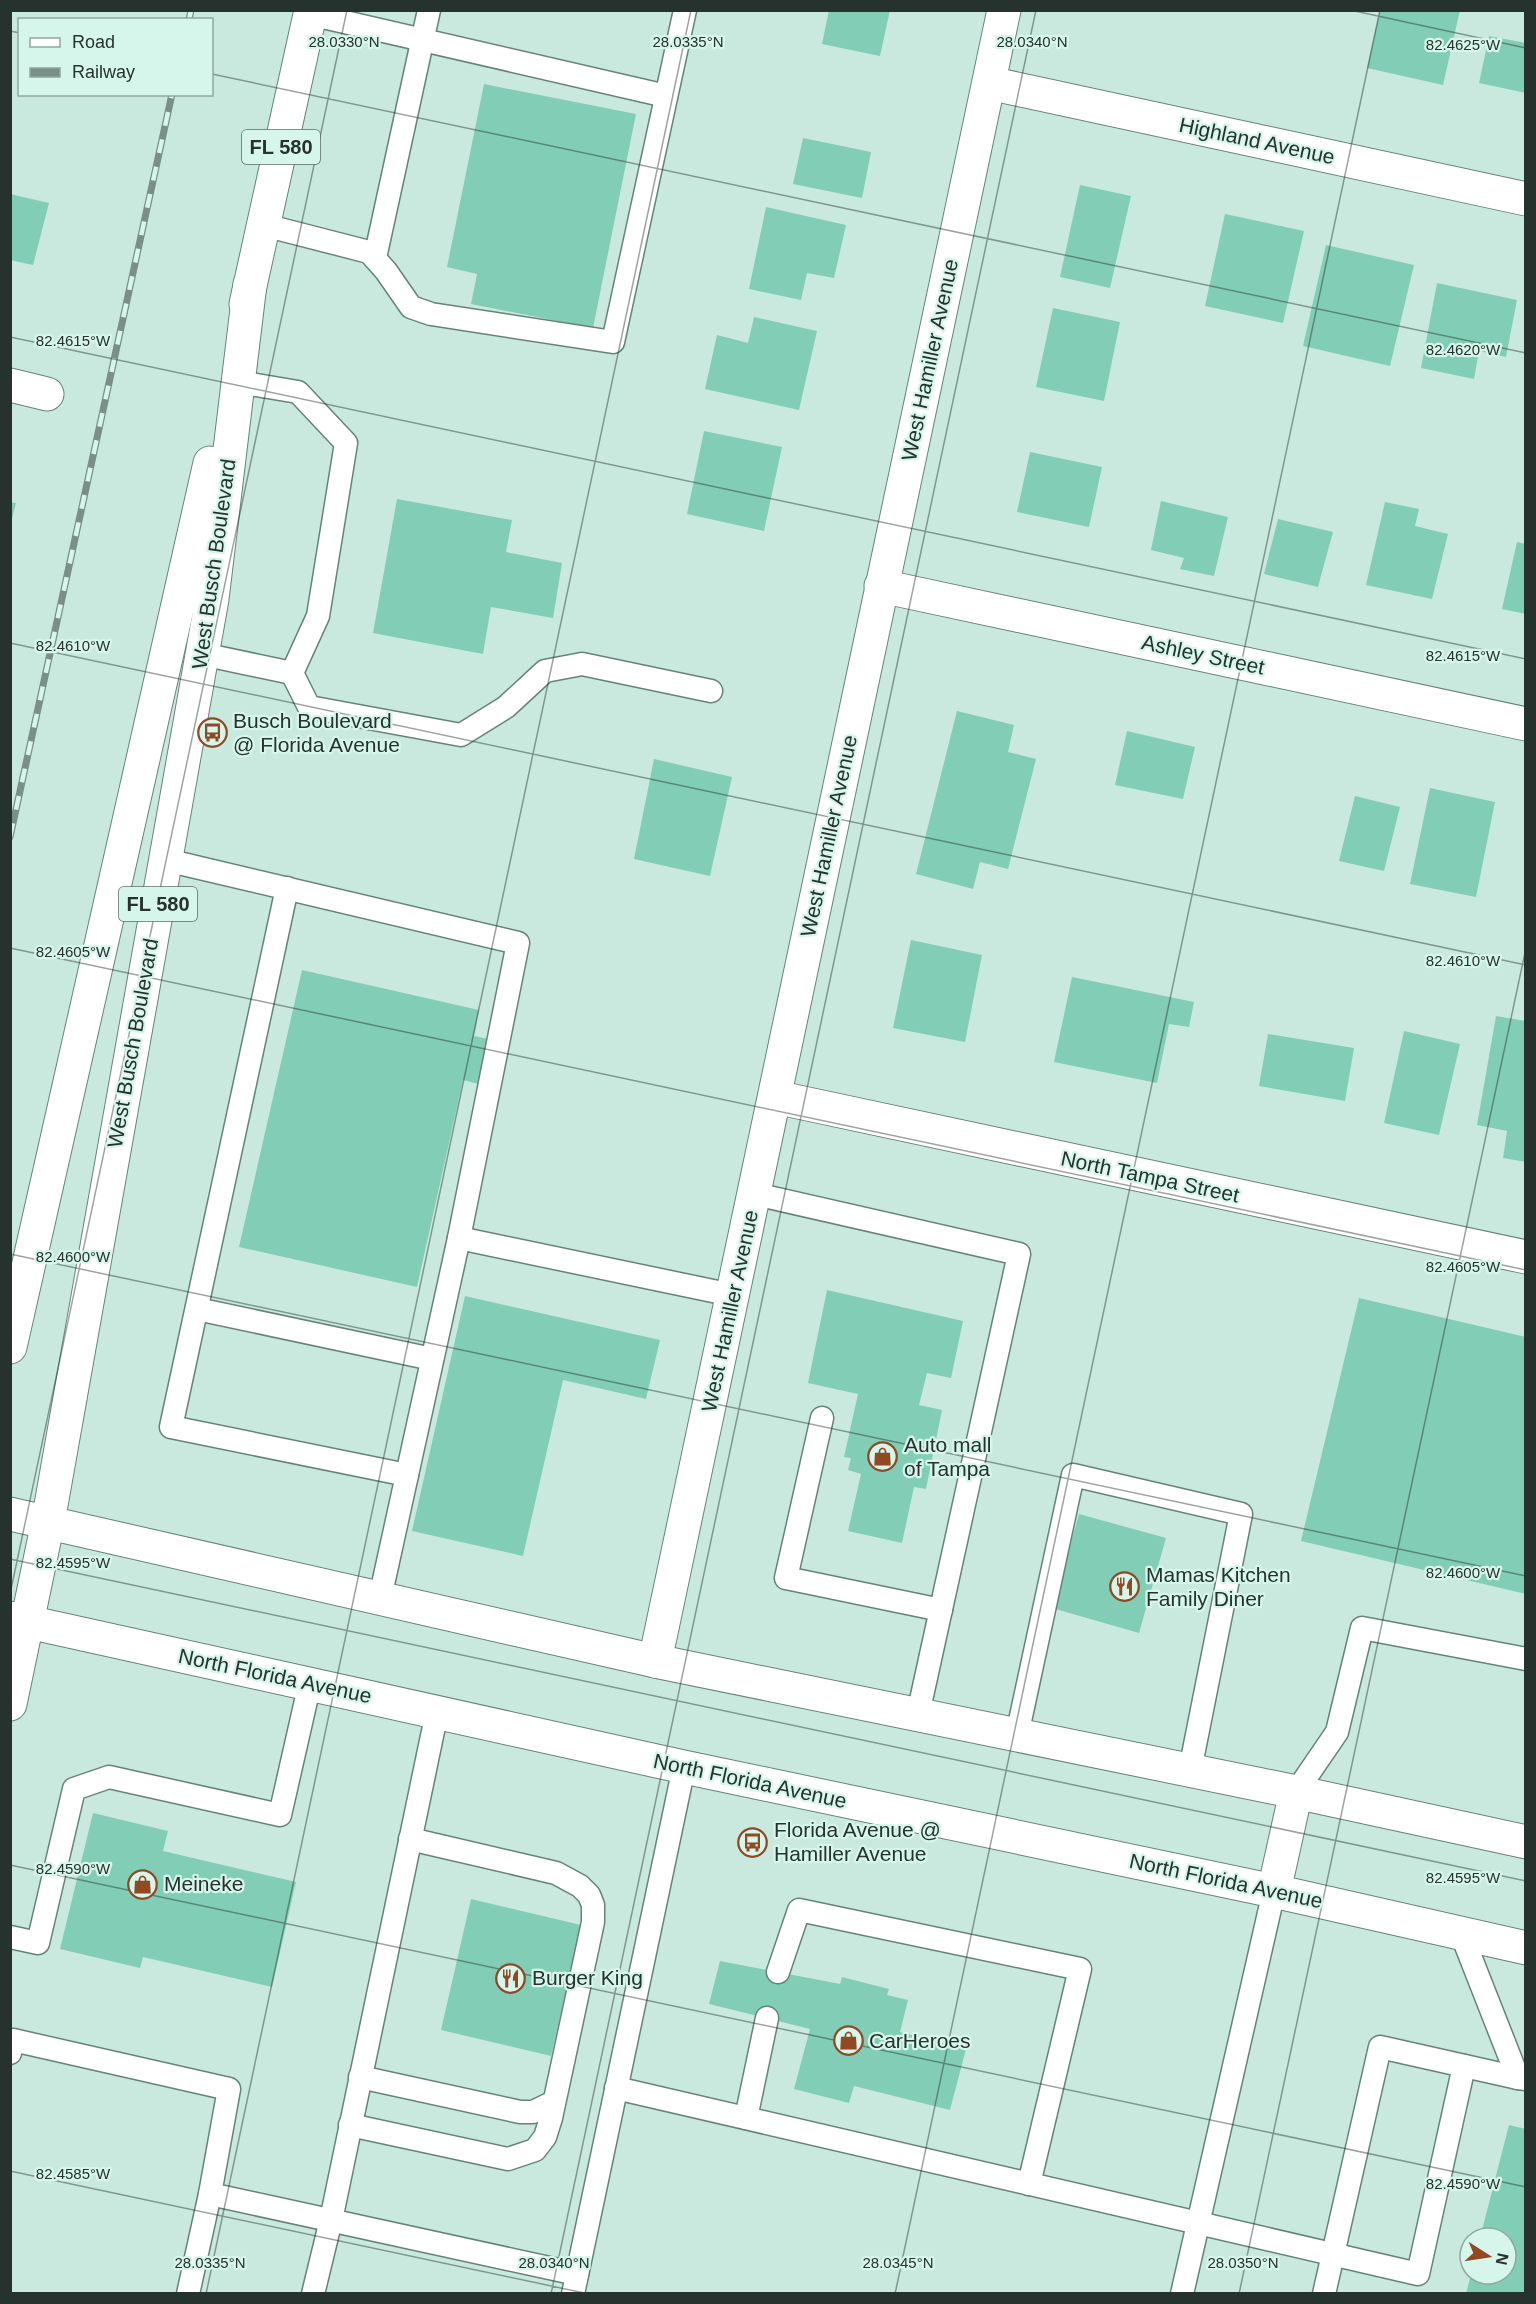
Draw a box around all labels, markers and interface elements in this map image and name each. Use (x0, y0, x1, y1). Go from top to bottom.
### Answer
legend (18, 18, 213, 96)
text: Road (72, 32, 115, 52)
text: 28.0330°N (308, 33, 380, 50)
text: 28.0335°N (652, 33, 724, 50)
text: 28.0340°N (996, 33, 1068, 50)
text: 82.4625°W (1426, 36, 1501, 53)
text: Railway (72, 62, 135, 82)
street label: Highland Avenue (1177, 113, 1337, 168)
road number: FL 580 (242, 130, 320, 164)
street label: West Hamiller Avenue (897, 257, 962, 463)
text: 82.4615°W (36, 332, 111, 349)
text: 82.4620°W (1426, 341, 1501, 358)
street label: West Busch Boulevard (187, 457, 240, 671)
street label: Ashley Street (1140, 630, 1267, 679)
text: 82.4610°W (36, 637, 111, 654)
text: 82.4615°W (1426, 647, 1501, 664)
place label: Busch Boulevard @ Florida Avenue (233, 709, 400, 756)
bus stop icon: Busch Boulevard @ Florida Avenue (196, 717, 228, 749)
street label: West Hamiller Avenue (796, 733, 861, 939)
road number: FL 580 (119, 887, 197, 921)
street label: West Busch Boulevard (103, 936, 162, 1149)
text: 82.4605°W (36, 943, 111, 960)
text: 82.4610°W (1426, 952, 1501, 969)
street label: North Tampa Street (1059, 1146, 1242, 1207)
street label: West Hamiller Avenue (697, 1208, 762, 1414)
text: 82.4600°W (36, 1248, 111, 1265)
text: 82.4605°W (1426, 1258, 1501, 1275)
place label: Auto mall of Tampa (904, 1433, 992, 1480)
shop icon: Auto mall of Tampa (867, 1441, 899, 1473)
text: 82.4595°W (36, 1554, 111, 1571)
place label: Mamas Kitchen Family Diner (1146, 1563, 1291, 1610)
text: 82.4600°W (1426, 1564, 1501, 1581)
restaurant icon: Mamas Kitchen Family Diner (1109, 1571, 1141, 1603)
street label: North Florida Avenue (176, 1644, 374, 1707)
street label: North Florida Avenue (651, 1749, 849, 1812)
place label: Florida Avenue @ Hamiller Avenue (774, 1818, 941, 1865)
bus stop icon: Florida Avenue @ Hamiller Avenue (737, 1826, 769, 1858)
street label: North Florida Avenue (1127, 1849, 1325, 1912)
text: 82.4590°W (36, 1860, 111, 1877)
shop icon: Meineke (127, 1868, 159, 1900)
text: 82.4595°W (1426, 1869, 1501, 1886)
place label: Meineke (164, 1872, 243, 1895)
restaurant icon: Burger King (495, 1962, 527, 1994)
place label: Burger King (532, 1966, 643, 1989)
shop icon: CarHeroes (832, 2025, 864, 2057)
place label: CarHeroes (869, 2029, 971, 2052)
text: 82.4585°W (36, 2165, 111, 2182)
text: 82.4590°W (1426, 2175, 1501, 2192)
north arrow (1458, 2226, 1518, 2286)
text: N (1493, 2252, 1512, 2266)
text: 28.0335°N (174, 2254, 246, 2271)
text: 28.0340°N (518, 2254, 590, 2271)
text: 28.0345°N (862, 2254, 934, 2271)
text: 28.0350°N (1207, 2254, 1279, 2271)

